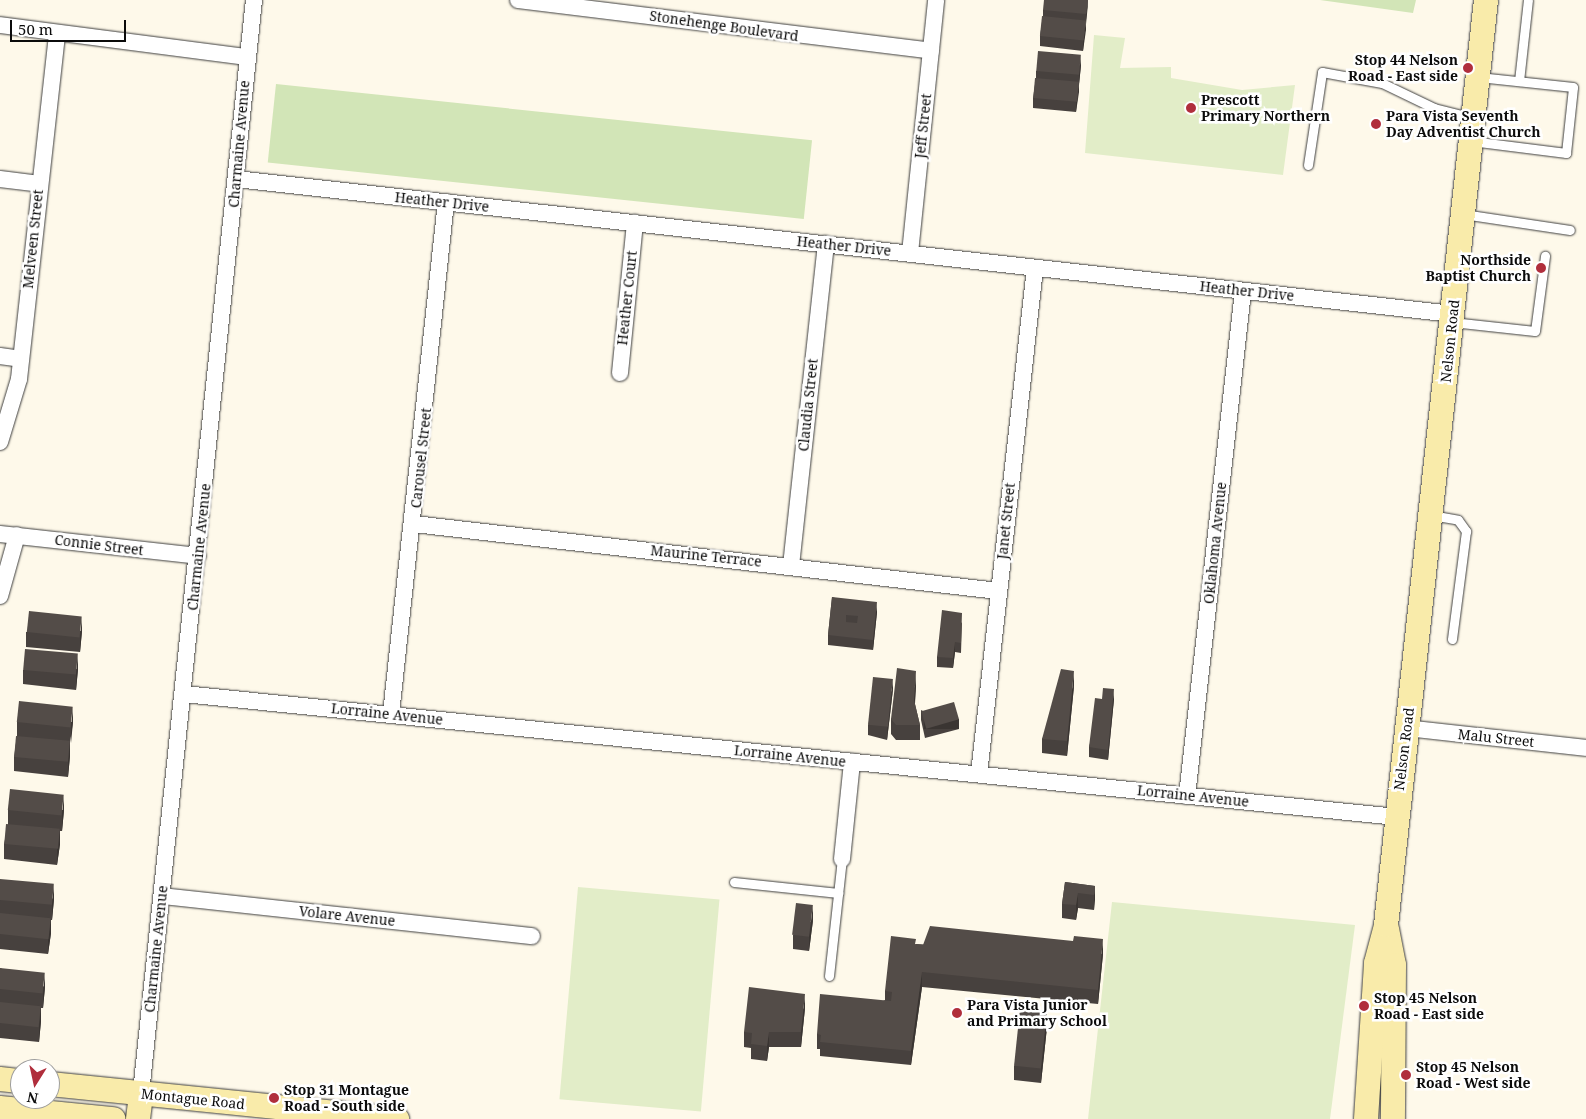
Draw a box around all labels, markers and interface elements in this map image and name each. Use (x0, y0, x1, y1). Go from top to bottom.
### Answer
street label: Stonehenge Boulevard (648, 7, 800, 45)
scale bar (12, 10, 129, 42)
text: 50 m (18, 19, 53, 39)
place label: Stop 44 Nelson Road - East side (1348, 52, 1458, 84)
marker: Stop 44 Nelson Road - East side (1462, 62, 1474, 74)
street label: Charmaine Avenue (225, 80, 253, 208)
place label: Prescott Primary Northern (1201, 92, 1330, 124)
street label: Jeff Street (911, 93, 935, 159)
marker: Prescott Primary Northern (1185, 102, 1197, 114)
place label: Para Vista Seventh Day Adventist Church (1386, 108, 1541, 140)
marker: Para Vista Seventh Day Adventist Church (1370, 118, 1382, 130)
street label: Melveen Street (19, 189, 47, 289)
street label: Heather Drive (394, 189, 490, 215)
street label: Heather Drive (796, 233, 892, 259)
street label: Heather Court (614, 250, 640, 346)
place label: Northside Baptist Church (1425, 252, 1531, 284)
marker: Northside Baptist Church (1535, 262, 1547, 274)
street label: Heather Drive (1199, 278, 1295, 304)
street label: Nelson Road (1437, 299, 1463, 383)
street label: Claudia Street (795, 358, 821, 452)
street label: Carousel Street (407, 407, 435, 509)
street label: Oklahoma Avenue (1200, 481, 1230, 605)
street label: Janet Street (994, 482, 1018, 560)
street label: Charmaine Avenue (184, 483, 214, 611)
street label: Connie Street (54, 531, 144, 559)
street label: Maurine Terrace (650, 542, 762, 570)
street label: Lorraine Avenue (330, 700, 444, 728)
street label: Nelson Road (1391, 707, 1417, 791)
street label: Malu Street (1457, 726, 1535, 750)
street label: Lorraine Avenue (733, 742, 847, 770)
street label: Lorraine Avenue (1136, 782, 1250, 810)
street label: Charmaine Avenue (141, 885, 171, 1013)
street label: Volare Avenue (298, 903, 396, 929)
place label: Stop 45 Nelson Road - East side (1374, 990, 1484, 1022)
place label: Para Vista Junior and Primary School (967, 997, 1107, 1030)
marker: Stop 45 Nelson Road - East side (1358, 1000, 1370, 1012)
marker: Para Vista Junior and Primary School (951, 1007, 963, 1019)
north arrow (10, 1059, 60, 1109)
place label: Stop 45 Nelson Road - West side (1416, 1059, 1531, 1092)
marker: Stop 45 Nelson Road - West side (1400, 1069, 1412, 1081)
place label: Stop 31 Montague Road - South side (284, 1082, 409, 1114)
street label: Montague Road (140, 1085, 246, 1113)
text: N (25, 1088, 40, 1109)
marker: Stop 31 Montague Road - South side (268, 1092, 280, 1104)

